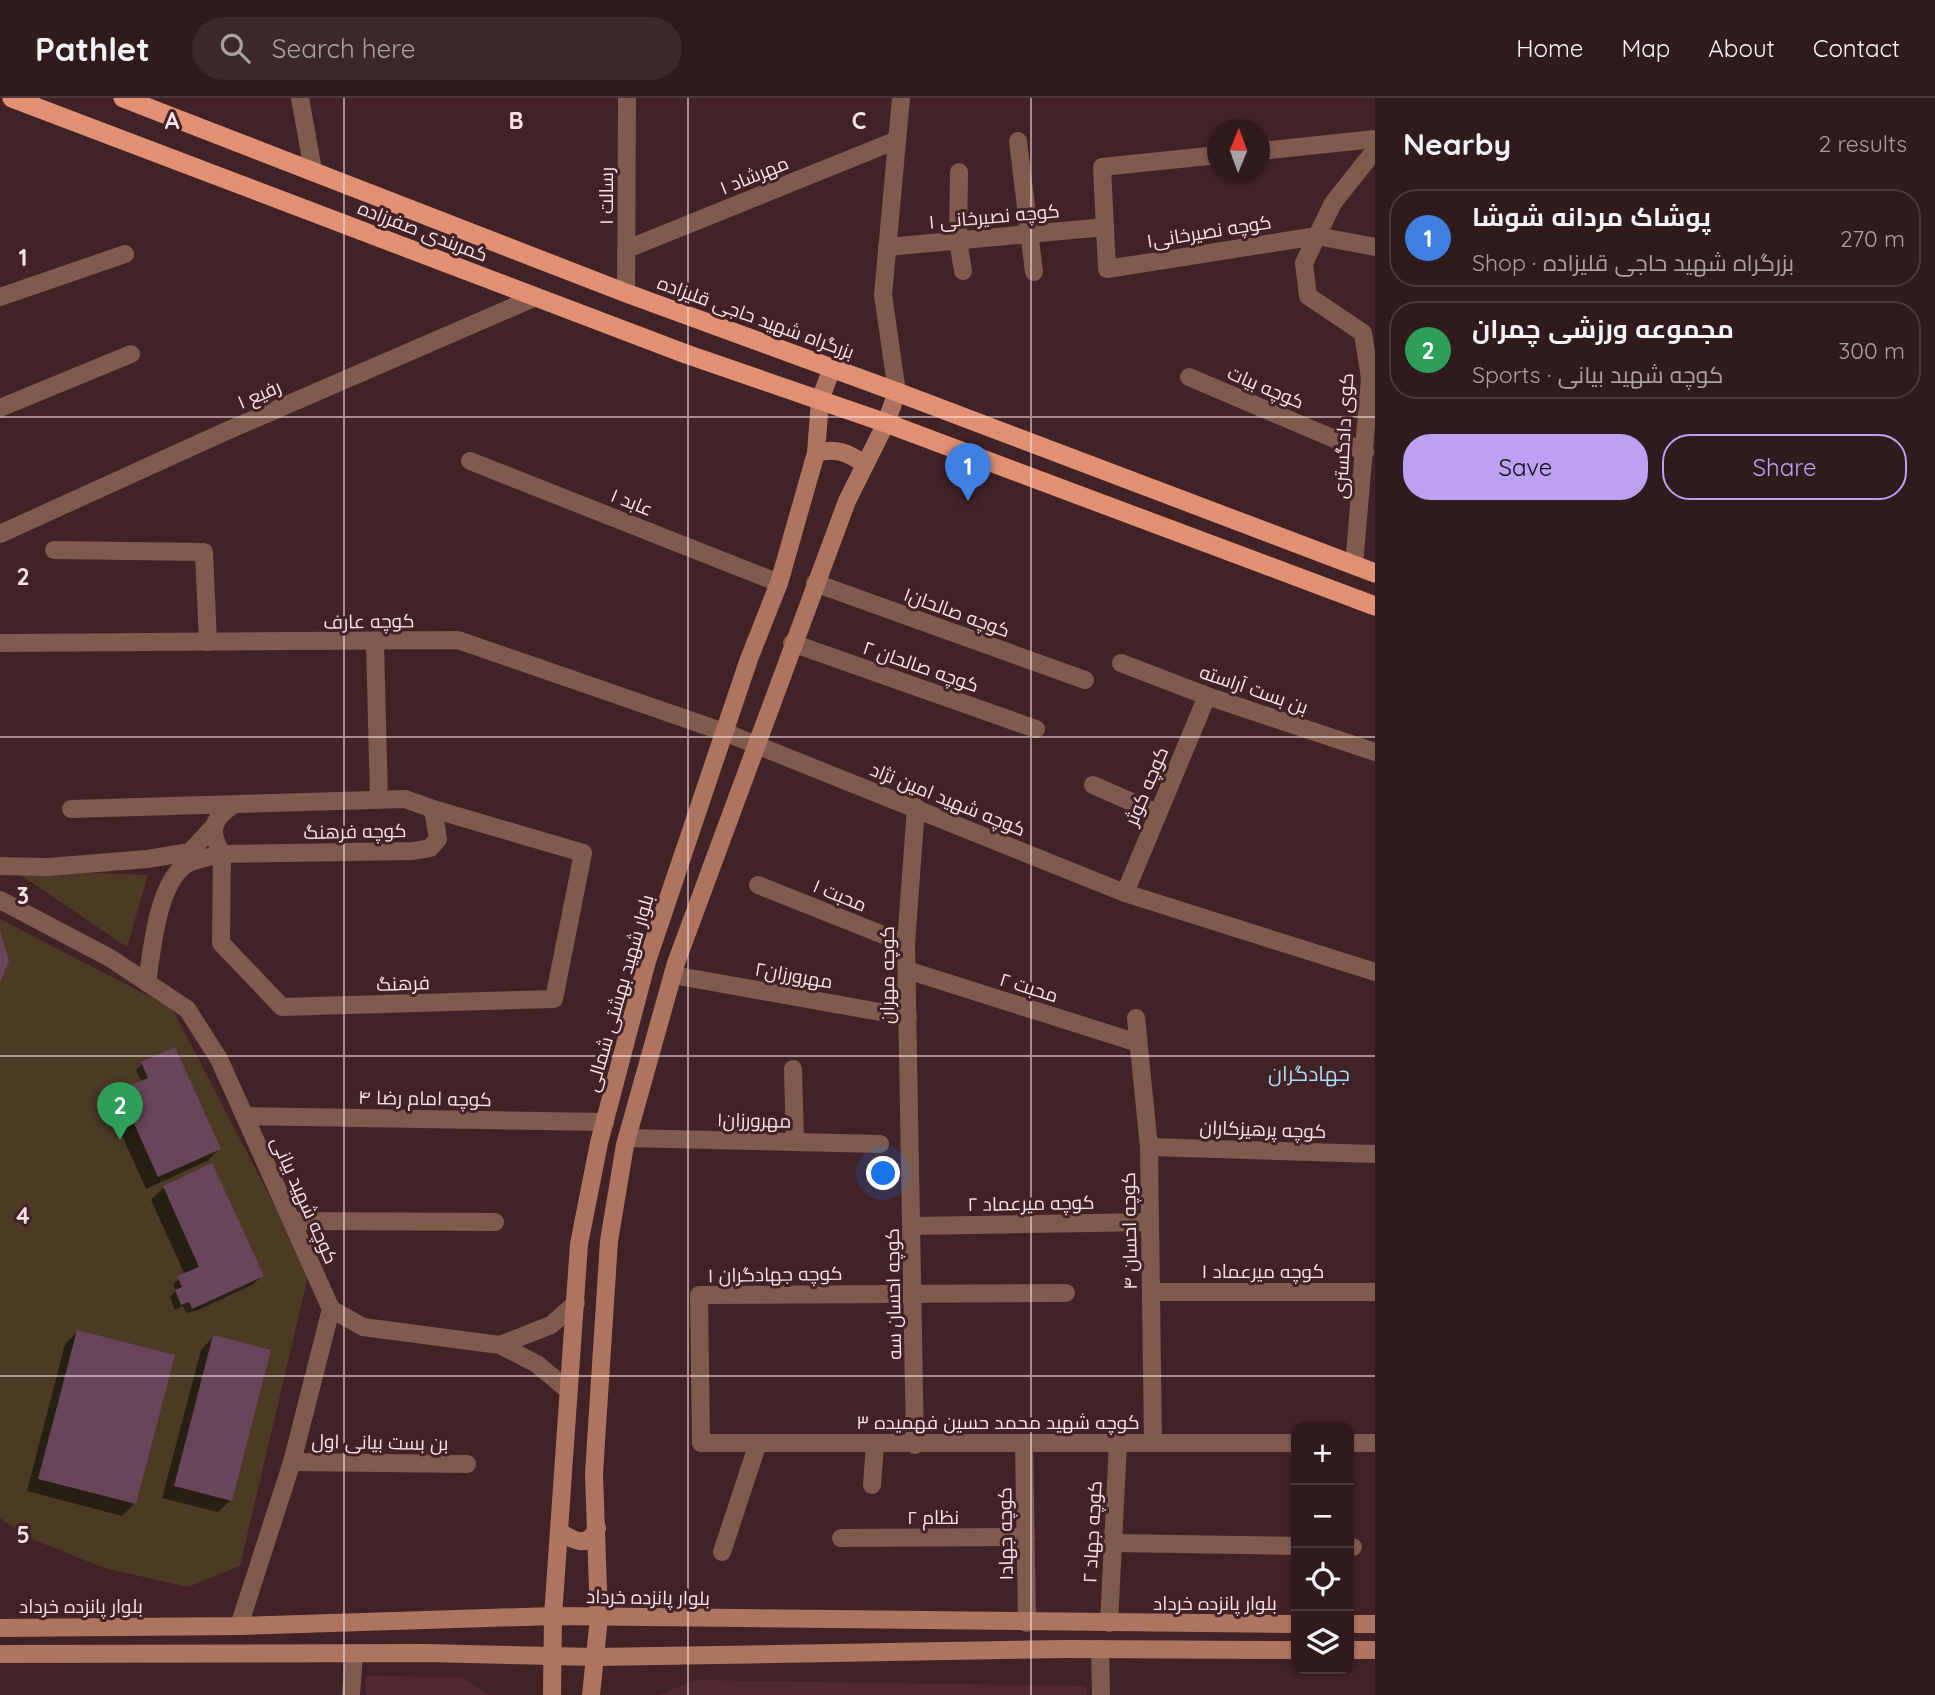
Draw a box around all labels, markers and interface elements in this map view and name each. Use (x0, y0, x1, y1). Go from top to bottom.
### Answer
search box (192, 17, 682, 80)
text: Pathlet (35, 28, 150, 69)
icon: search (216, 29, 254, 67)
text: Search here (272, 32, 415, 65)
text: Home (1516, 33, 1583, 63)
text: Map (1621, 33, 1670, 63)
text: About (1708, 33, 1775, 63)
text: Contact (1813, 33, 1900, 63)
text: A (165, 106, 180, 135)
text: B (508, 106, 524, 135)
text: C (852, 106, 866, 135)
north arrow (1207, 119, 1270, 182)
text: Nearby (1403, 125, 1511, 163)
text: 2 results (1818, 129, 1907, 158)
street label: مهرشاد ۱ (716, 150, 792, 200)
street label: رسالت ۱ (594, 167, 618, 225)
street label: کمربندی صفرزاده (355, 195, 491, 267)
street label: کوچه نصیرخانی ۱ (928, 198, 1060, 235)
text: پوشاک مردانه شوشا (1472, 200, 1711, 233)
street label: کوچه نصیرخانی۱ (1145, 209, 1273, 254)
text: 1 (1424, 224, 1432, 253)
text: 270 m (1840, 224, 1905, 253)
text: 1 (19, 243, 27, 272)
text: Shop · بزرگراه شهید حاجی قلیزاده (1472, 248, 1794, 277)
street label: بزرگراه شهید حاجی قلیزاده (654, 270, 858, 364)
text: مجموعه ورزشی چمران (1472, 312, 1734, 345)
text: 2 (1421, 336, 1435, 365)
text: 300 m (1838, 336, 1905, 365)
street label: کوچه بیات (1224, 360, 1308, 415)
text: Sports · کوچه شهید بیانی (1472, 360, 1723, 389)
street label: کوی دادگستری (1328, 372, 1358, 500)
street label: رفیع ۱ (234, 374, 285, 416)
button: Save (1403, 434, 1648, 500)
button: Share (1662, 434, 1907, 500)
pin: 1 (945, 443, 991, 501)
street label: عابد ۱ (607, 483, 657, 521)
text: 2 (16, 562, 30, 591)
street label: کوچه صالحان۱ (900, 582, 1014, 643)
street label: کوچه عارف (323, 608, 415, 635)
street label: کوچه صالحان ۲ (860, 635, 982, 698)
street label: بن بست آراسته (1197, 659, 1311, 719)
street label: کوچه کوثر (1118, 743, 1174, 830)
street label: کوچه شهید امین نژاد (867, 757, 1029, 842)
street label: کوچه فرهنگ (303, 818, 407, 845)
street label: محبت ۱ (810, 873, 870, 917)
text: 3 (17, 881, 29, 910)
street label: بلوار شهید بهشتی شمالی (579, 892, 659, 1094)
street label: کوچه مهران (875, 926, 900, 1024)
street label: مهرورزان۲ (753, 956, 835, 994)
street label: محبت ۲ (997, 967, 1061, 1007)
street label: فرهنگ (376, 970, 430, 996)
district label: جهادگران (1268, 1060, 1350, 1087)
pin: 2 (97, 1082, 143, 1140)
street label: کوچه امام رضا ۴ (358, 1085, 492, 1113)
street label: مهرورزان۱ (717, 1107, 791, 1133)
street label: کوچه پرهیزکاران (1199, 1115, 1327, 1144)
street label: کوچه شهید بیانی (265, 1133, 344, 1268)
your location (866, 1156, 900, 1190)
street label: کوچه احسان ۴ (1116, 1172, 1143, 1290)
street label: کوچه میرعماد ۲ (967, 1190, 1095, 1217)
text: 4 (16, 1201, 30, 1230)
street label: کوچه احسان سه (880, 1228, 907, 1360)
street label: کوچه میرعماد ۱ (1202, 1259, 1324, 1284)
street label: کوچه جهادگران ۱ (707, 1261, 843, 1288)
street label: کوچه شهید محمد حسین فهمیده ۳ (856, 1410, 1140, 1435)
map controls (1291, 1422, 1354, 1674)
button: + (1291, 1422, 1354, 1485)
street label: بن بست بیانی اول (311, 1429, 449, 1455)
street label: کوچه جهاد ۲ (1077, 1480, 1108, 1584)
button: − (1291, 1485, 1354, 1548)
street label: کوچه جهاد۱ (992, 1487, 1019, 1581)
street label: نظام ۲ (907, 1505, 959, 1531)
text: 5 (16, 1520, 30, 1549)
button: locate (1291, 1548, 1354, 1611)
street label: بلوار پانزده خرداد (586, 1584, 710, 1611)
street label: بلوار پانزده خرداد (1153, 1591, 1277, 1616)
street label: بلوار پانزده خرداد (19, 1594, 143, 1619)
button: layers (1291, 1611, 1354, 1674)

